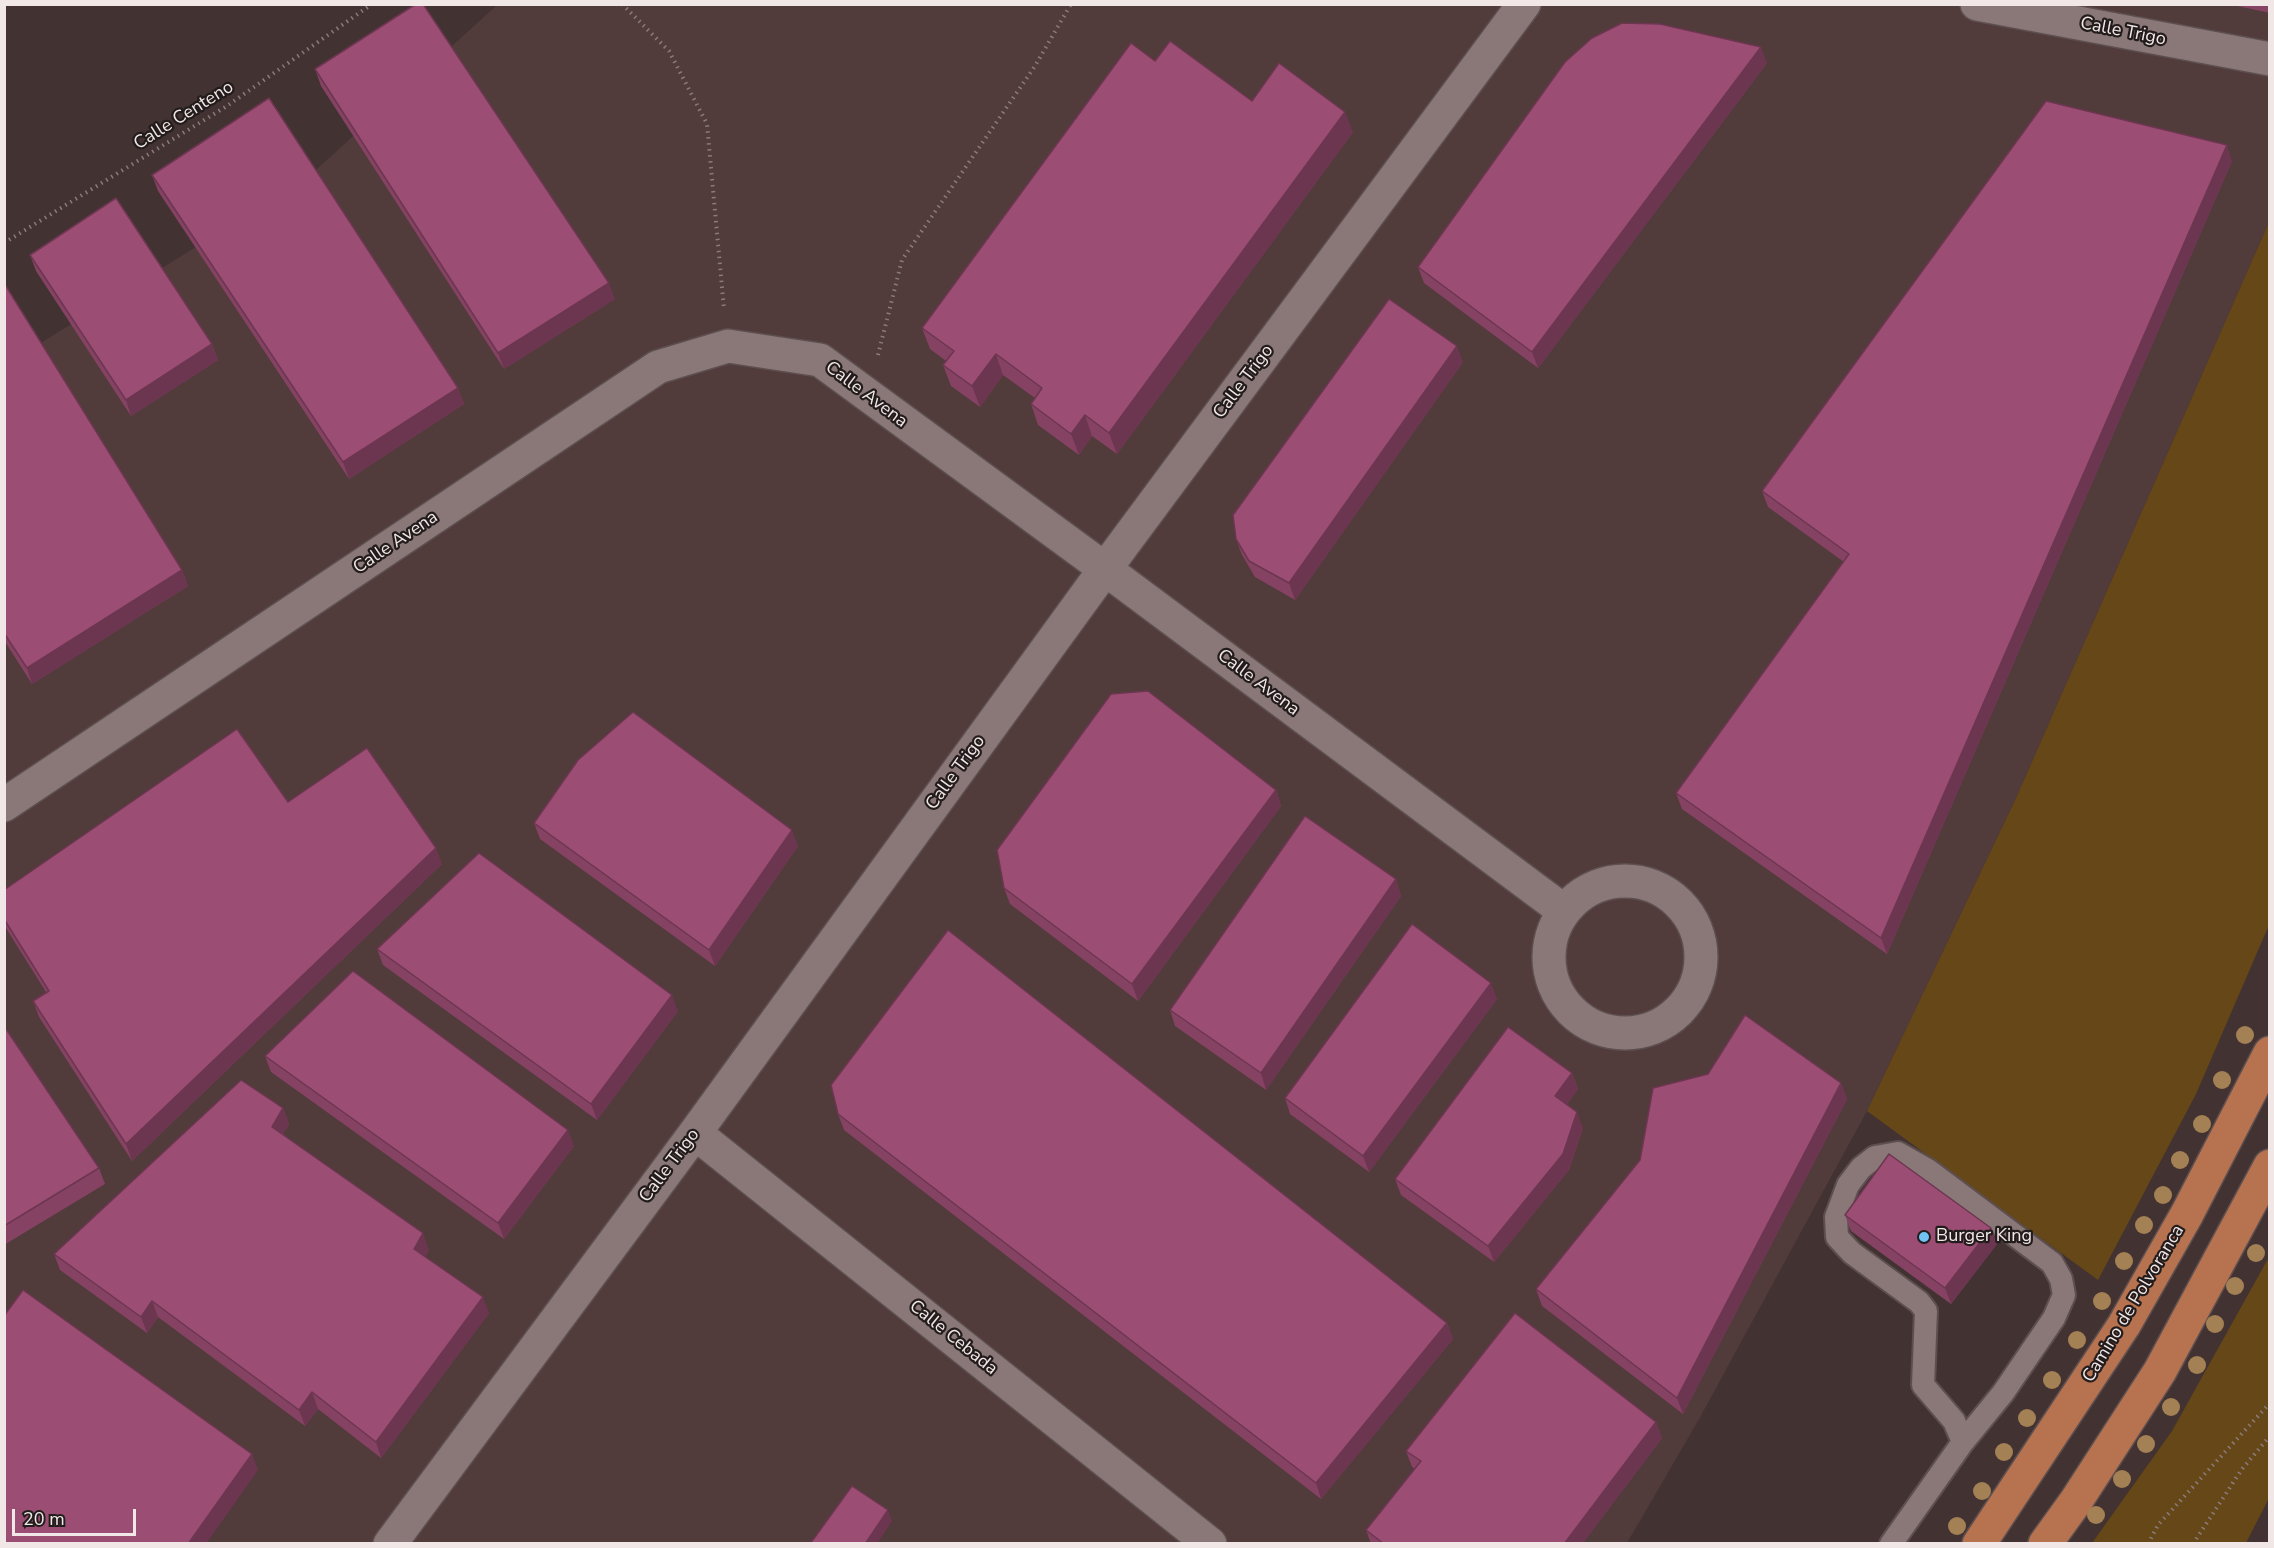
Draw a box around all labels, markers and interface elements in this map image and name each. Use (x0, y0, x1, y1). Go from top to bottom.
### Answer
street label: Calle Trigo (2078, 13, 2168, 51)
street label: Calle Centeno (130, 77, 238, 155)
street label: Calle Trigo (1209, 341, 1279, 423)
street label: Calle Avena (821, 357, 911, 433)
street label: Calle Avena (350, 507, 442, 579)
street label: Calle Avena (1213, 645, 1303, 721)
street label: Calle Trigo (922, 732, 990, 814)
street label: Calle Trigo (635, 1125, 705, 1207)
street label: Camino de Polvoranca (2078, 1221, 2190, 1387)
place label: Burger King (1936, 1226, 2032, 1248)
marker: Burger King (1917, 1230, 1931, 1244)
street label: Calle Cebada (905, 1296, 1001, 1380)
scale bar (15, 1497, 140, 1535)
text: 20 m (23, 1507, 65, 1531)

